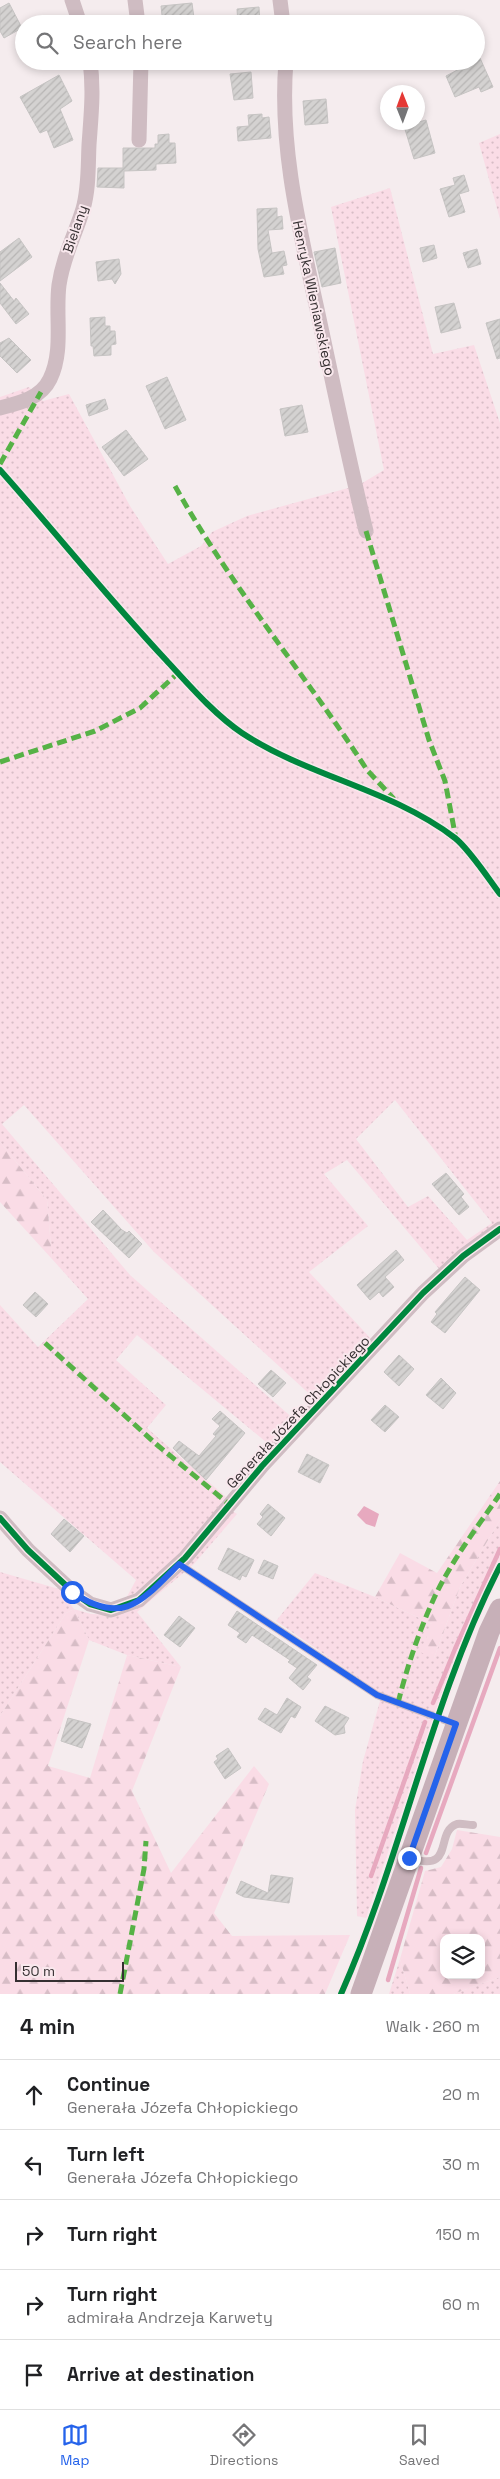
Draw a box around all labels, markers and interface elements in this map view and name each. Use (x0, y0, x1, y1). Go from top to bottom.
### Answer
search box (15, 15, 485, 70)
icon: search (33, 29, 61, 57)
text: Search here (73, 30, 183, 55)
north arrow (380, 85, 425, 130)
street label: Bielany (58, 203, 92, 255)
street label: Henryka Wieniawskiego (289, 219, 339, 377)
street label: Generała Józefa Chłopickiego (222, 1332, 374, 1492)
route start (61, 1581, 84, 1604)
route end (398, 1847, 421, 1870)
map controls (440, 1934, 485, 1979)
button: layers (440, 1934, 485, 1979)
scale bar (15, 1959, 124, 1982)
text: 50 m (22, 1962, 55, 1980)
text: 4 min (20, 2013, 75, 2040)
text: Walk · 260 m (386, 2016, 480, 2037)
text: Continue (67, 2072, 150, 2097)
icon: ahead (20, 2081, 48, 2109)
text: 20 m (442, 2084, 480, 2105)
text: Generała Józefa Chłopickiego (67, 2097, 298, 2118)
text: Turn left (67, 2142, 145, 2167)
icon: left (20, 2151, 48, 2179)
text: 30 m (442, 2154, 480, 2175)
text: Generała Józefa Chłopickiego (67, 2167, 298, 2188)
icon: right (20, 2221, 48, 2249)
text: Turn right (67, 2222, 157, 2247)
text: 150 m (436, 2224, 480, 2245)
text: Turn right (67, 2282, 157, 2307)
icon: right (20, 2291, 48, 2319)
text: 60 m (442, 2294, 480, 2315)
text: admirała Andrzeja Karwety (67, 2307, 273, 2328)
icon: arrive (20, 2361, 48, 2389)
text: Arrive at destination (67, 2362, 255, 2387)
tab: Map (60, 2421, 89, 2469)
tab: Directions (210, 2421, 278, 2469)
tab: Saved (399, 2421, 440, 2469)

